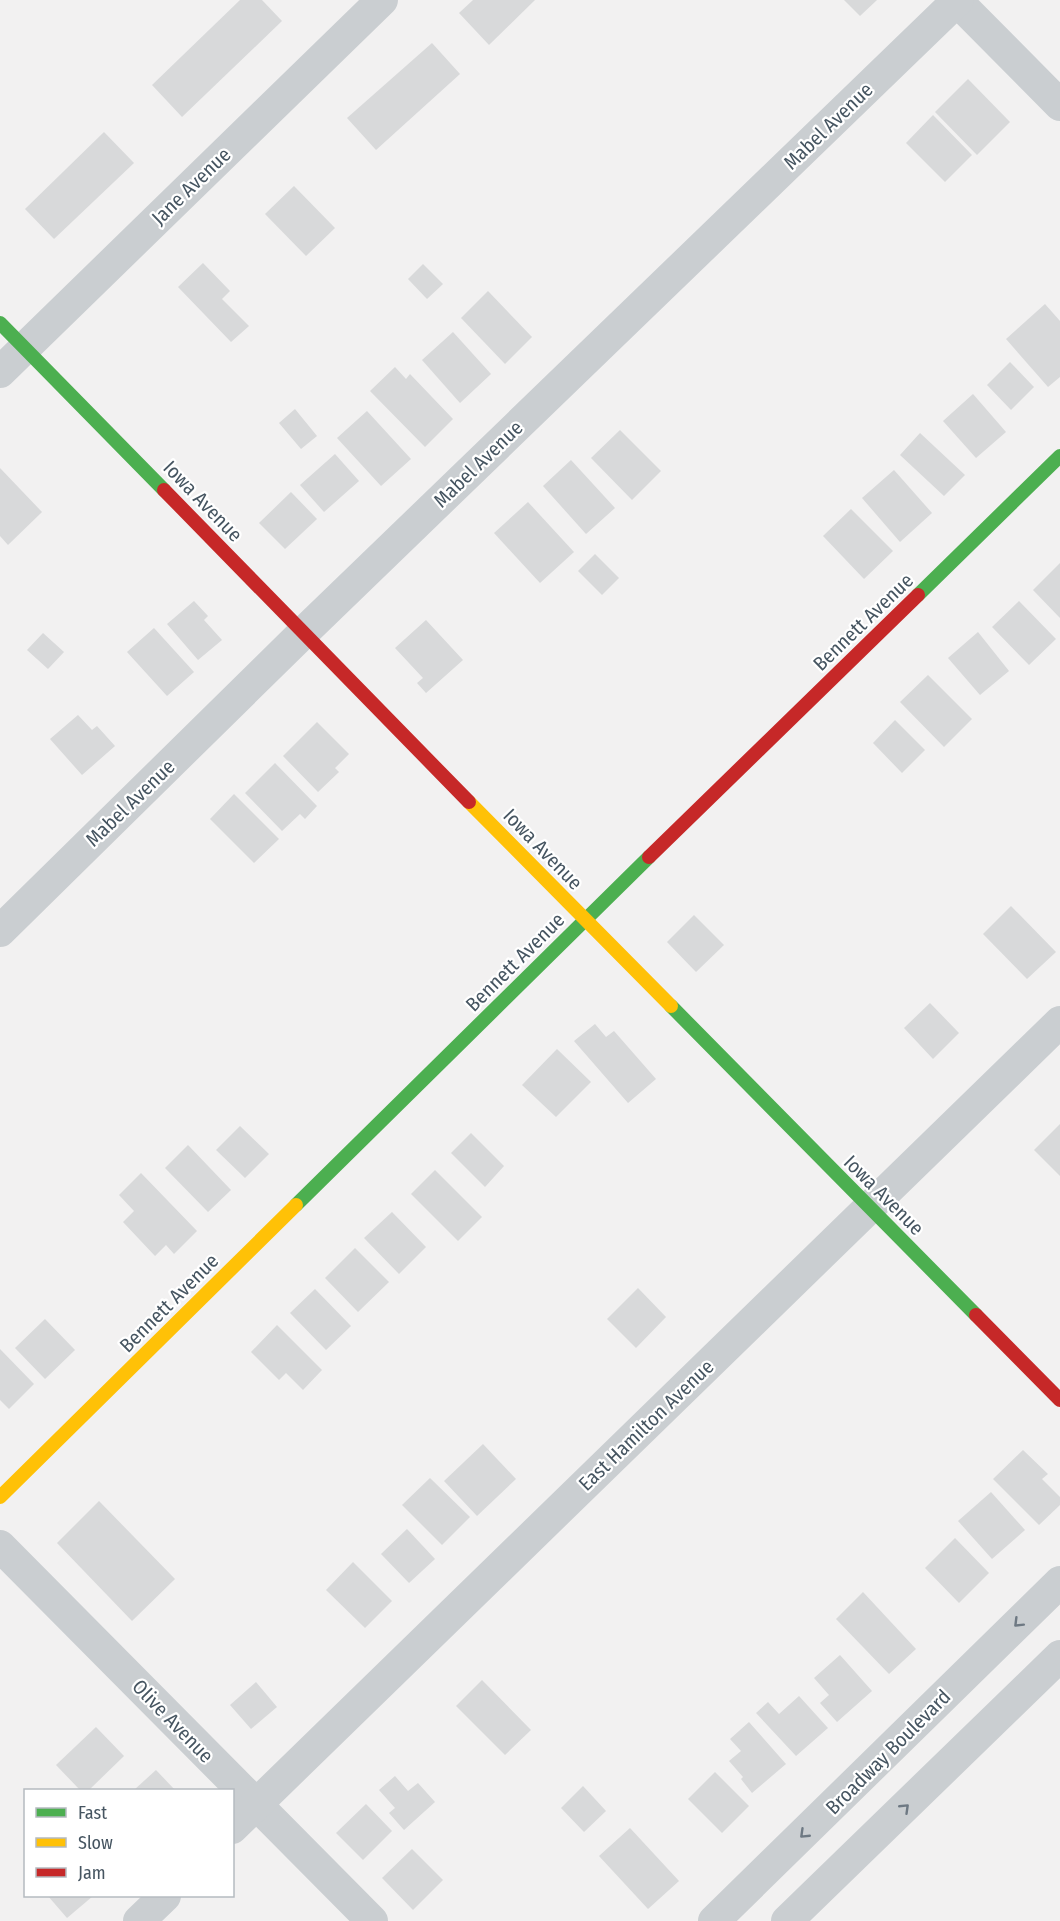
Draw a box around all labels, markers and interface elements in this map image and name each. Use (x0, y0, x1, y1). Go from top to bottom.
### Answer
street label: Mabel Avenue (778, 78, 878, 174)
street label: Jane Avenue (147, 142, 235, 230)
street label: Mabel Avenue (428, 416, 528, 512)
street label: Iowa Avenue (159, 456, 247, 546)
street label: Bennett Avenue (808, 568, 918, 676)
street label: Mabel Avenue (80, 755, 180, 851)
street label: Iowa Avenue (499, 804, 587, 894)
street label: Bennett Avenue (461, 908, 569, 1016)
street label: Iowa Avenue (839, 1150, 929, 1240)
street label: Bennett Avenue (115, 1249, 223, 1357)
street label: East Hamilton Avenue (574, 1354, 718, 1496)
one-way arrow (1015, 1616, 1026, 1627)
street label: Olive Avenue (127, 1674, 219, 1768)
street label: Broadway Boulevard (821, 1685, 955, 1819)
legend (24, 1789, 234, 1897)
text: Fast (78, 1802, 107, 1824)
one-way arrow (897, 1805, 908, 1816)
one-way arrow (801, 1826, 812, 1837)
text: Slow (78, 1832, 113, 1854)
text: Jam (78, 1862, 106, 1884)

